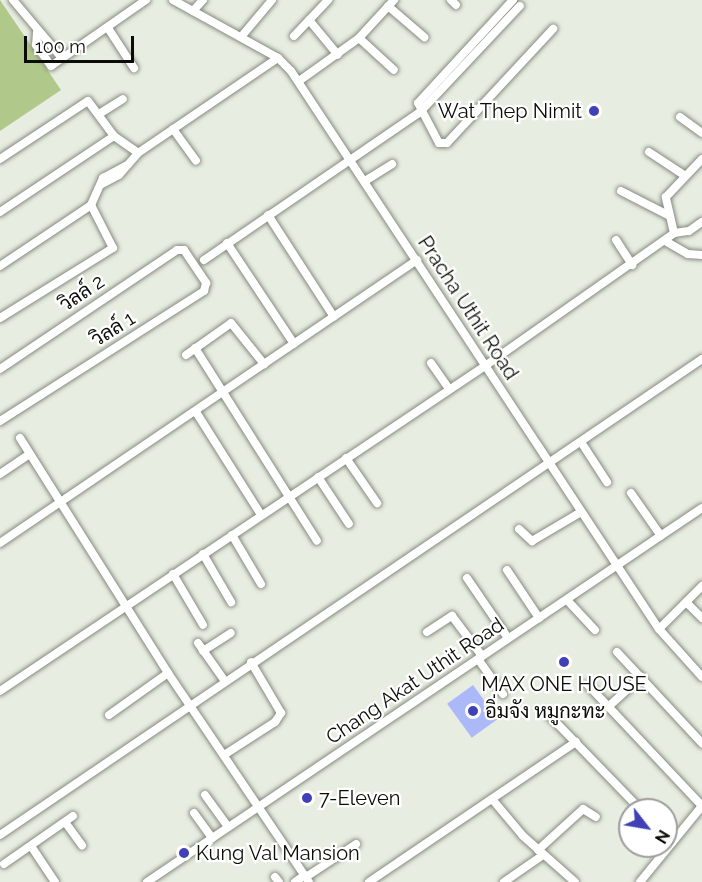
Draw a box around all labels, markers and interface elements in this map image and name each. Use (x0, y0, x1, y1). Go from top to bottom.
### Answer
scale bar (27, 24, 136, 62)
text: 100 m (35, 36, 86, 57)
place label: Wat Thep Nimit (437, 99, 582, 123)
marker: Wat Thep Nimit (587, 104, 601, 118)
street label: Pracha Uthit Road (413, 232, 523, 384)
street label: วิลล์ 2 (55, 269, 109, 317)
street label: วิลล์ 1 (87, 306, 139, 352)
street label: Chang Akat Uthit Road (321, 612, 509, 750)
marker: MAX ONE HOUSE (557, 655, 571, 669)
place label: MAX ONE HOUSE (481, 672, 647, 696)
place label: อิ่มจัง หมูกะทะ (485, 699, 605, 723)
marker: อิ่มจัง หมูกะทะ (466, 704, 480, 718)
place label: 7-Eleven (319, 786, 400, 810)
marker: 7-Eleven (300, 791, 314, 805)
north arrow (618, 798, 678, 858)
text: N (651, 826, 673, 847)
place label: Kung Val Mansion (196, 841, 361, 865)
marker: Kung Val Mansion (177, 846, 191, 860)

